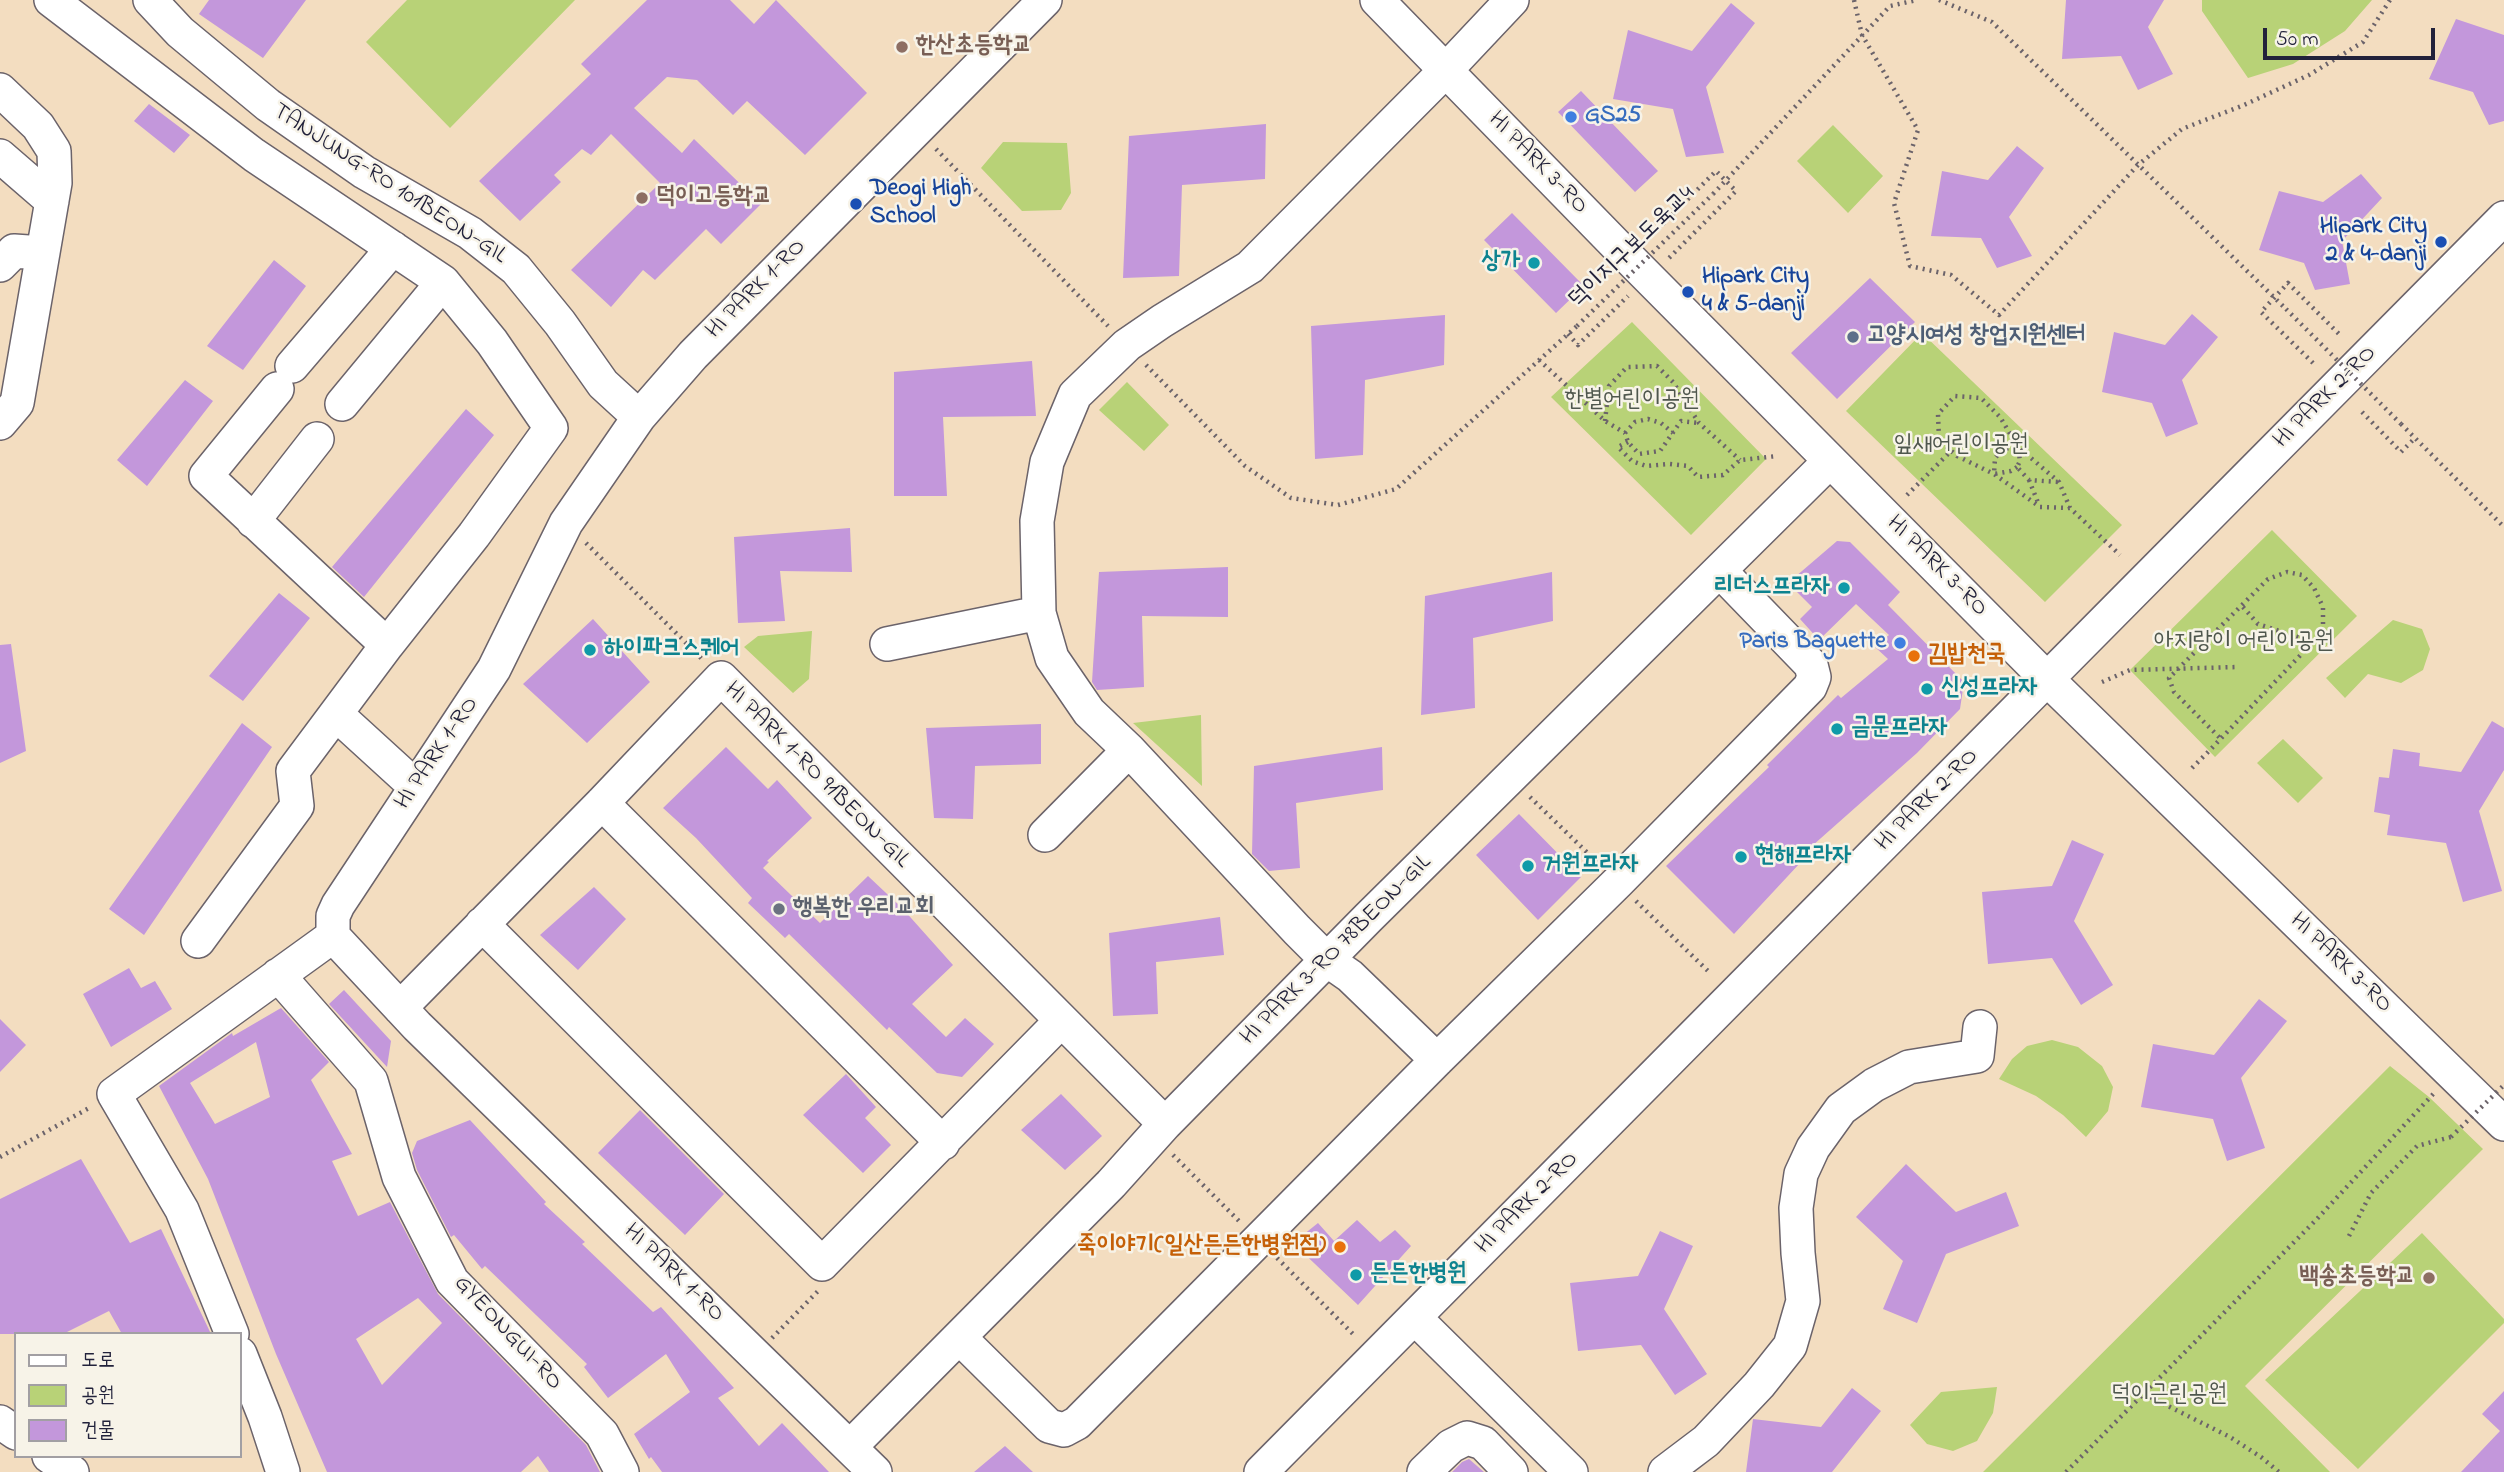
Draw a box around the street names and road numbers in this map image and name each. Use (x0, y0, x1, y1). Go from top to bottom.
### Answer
street label: TANJUNG-RO 101BEON-GIL (266, 98, 512, 272)
street label: HI PARK 3-RO (1481, 107, 1593, 221)
street label: 덕이지구보도육교4 (1564, 181, 1702, 315)
street label: HI PARK 1-RO (701, 234, 813, 346)
street label: HI PARK 2-RO (2268, 340, 2384, 456)
street label: HI PARK 3-RO (1879, 510, 1993, 624)
street label: HI PARK 1-RO 91BEON-GIL (717, 677, 915, 875)
street label: HI PARK 1-RO (390, 692, 486, 816)
street label: HI PARK 2-RO (1870, 743, 1986, 859)
street label: HI PARK 3-RO 78BEON-GIL (1236, 850, 1438, 1052)
street label: HI PARK 3-RO (2283, 908, 2397, 1020)
street label: HI PARK 2-RO (1470, 1146, 1586, 1262)
street label: HI PARK 1-RO (616, 1219, 730, 1329)
street label: GYEONGUI-RO (446, 1271, 568, 1397)

